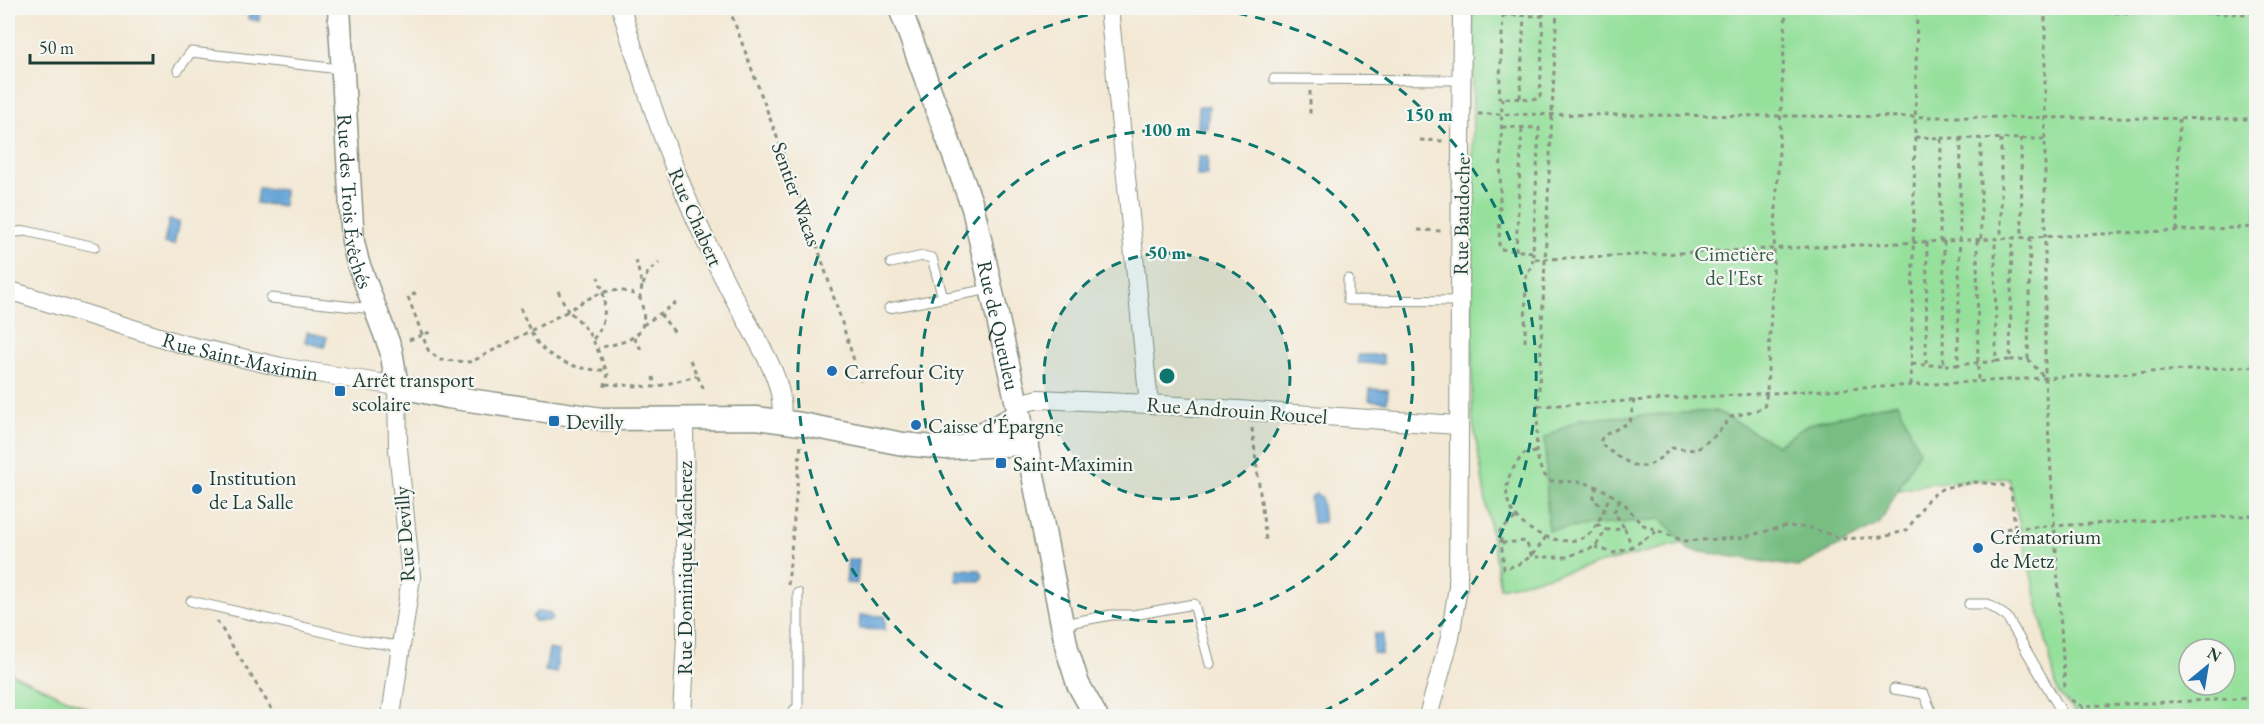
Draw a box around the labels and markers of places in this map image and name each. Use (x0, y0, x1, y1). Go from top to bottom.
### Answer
place label: Carrefour City (844, 358, 965, 385)
marker: Carrefour City (825, 364, 839, 378)
place label: Arrêt transport scolaire (351, 366, 475, 417)
centre of rings (1157, 366, 1177, 386)
marker: Arrêt transport scolaire (333, 384, 347, 398)
place label: Devilly (566, 408, 624, 435)
place label: Caisse d'Épargne (928, 412, 1063, 439)
marker: Devilly (547, 414, 561, 428)
marker: Caisse d'Épargne (909, 418, 923, 432)
place label: Saint-Maximin (1013, 450, 1133, 477)
marker: Saint-Maximin (994, 456, 1008, 470)
place label: Institution de La Salle (209, 464, 297, 515)
marker: Institution de La Salle (190, 482, 204, 496)
place label: Crématorium de Metz (1990, 523, 2101, 574)
marker: Crématorium de Metz (1971, 541, 1985, 555)

